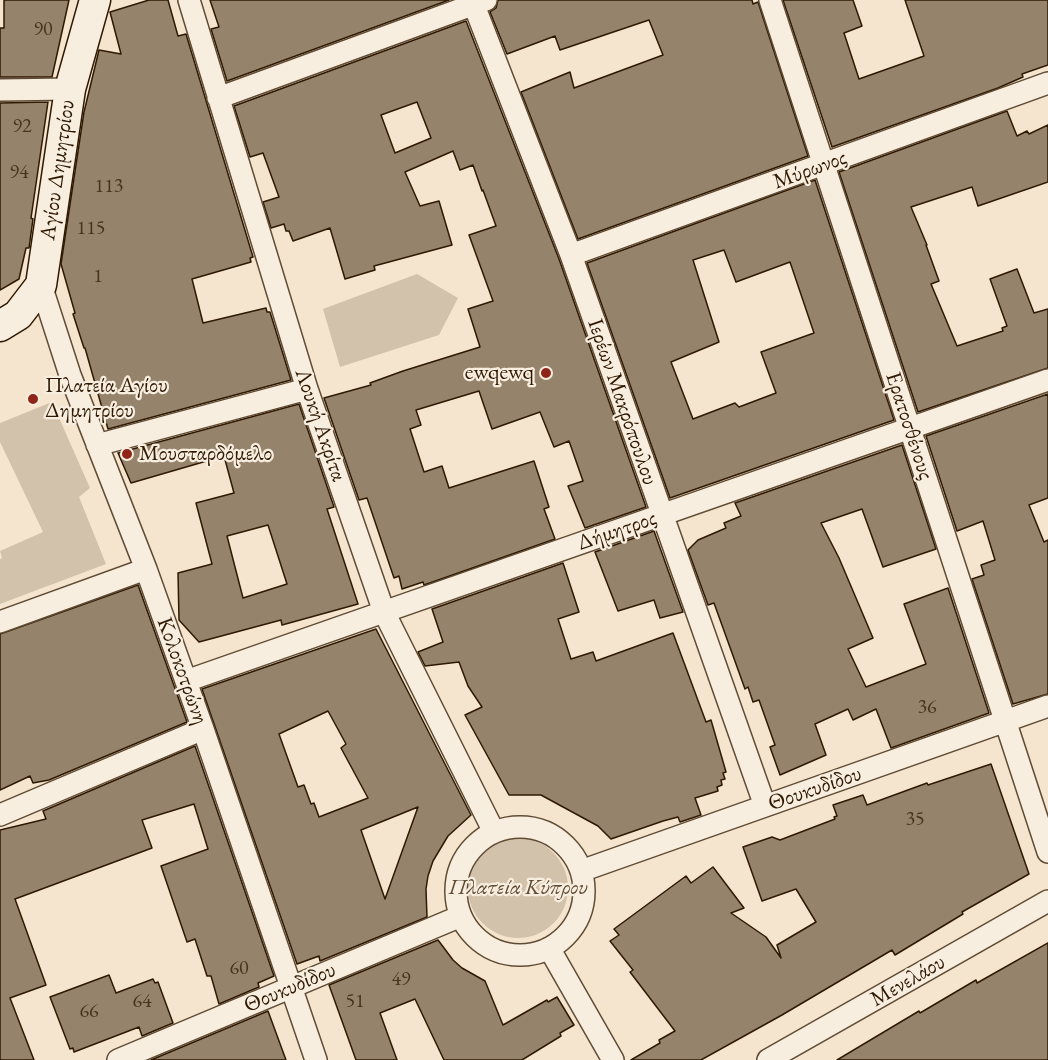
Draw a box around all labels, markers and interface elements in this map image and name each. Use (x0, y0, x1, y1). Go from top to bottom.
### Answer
house number: 90 (33, 18, 53, 42)
street label: Αγίου Δημητρίου (35, 98, 81, 242)
house number: 92 (12, 115, 32, 139)
street label: Μύρωνος (770, 145, 850, 195)
house number: 94 (9, 161, 29, 185)
house number: 113 (95, 175, 123, 199)
house number: 115 (77, 217, 105, 241)
house number: 1 (93, 265, 103, 289)
street label: Ιερέων Μακρόπουλου (581, 315, 663, 489)
place label: ewqewq (465, 360, 534, 386)
street label: Λουκή Ακρίτα (288, 365, 352, 485)
marker: ewqewq (539, 366, 553, 380)
street label: Ερατοσθένους (879, 369, 939, 483)
place label: Πλατεία Αγίου Δημητρίου (45, 373, 168, 424)
marker: Πλατεία Αγίου Δημητρίου (26, 392, 40, 406)
place label: Μουσταρδόμελο (139, 441, 272, 467)
marker: Μουσταρδόμελο (120, 447, 134, 461)
street label: Δήμητρος (574, 505, 660, 557)
street label: Κολοκοτρώνη (150, 614, 214, 728)
house number: 36 (917, 696, 937, 720)
street label: Θουκυδίδου (765, 761, 865, 817)
house number: 35 (905, 808, 925, 832)
park label: Πλατεία Κύπρου (448, 875, 588, 901)
street label: Μενελάου (866, 949, 950, 1013)
house number: 60 (229, 957, 249, 981)
street label: Θουκυδίδου (240, 957, 340, 1019)
house number: 49 (391, 968, 411, 992)
house number: 64 (132, 990, 152, 1014)
house number: 51 (345, 990, 365, 1014)
house number: 66 (79, 1000, 99, 1024)

